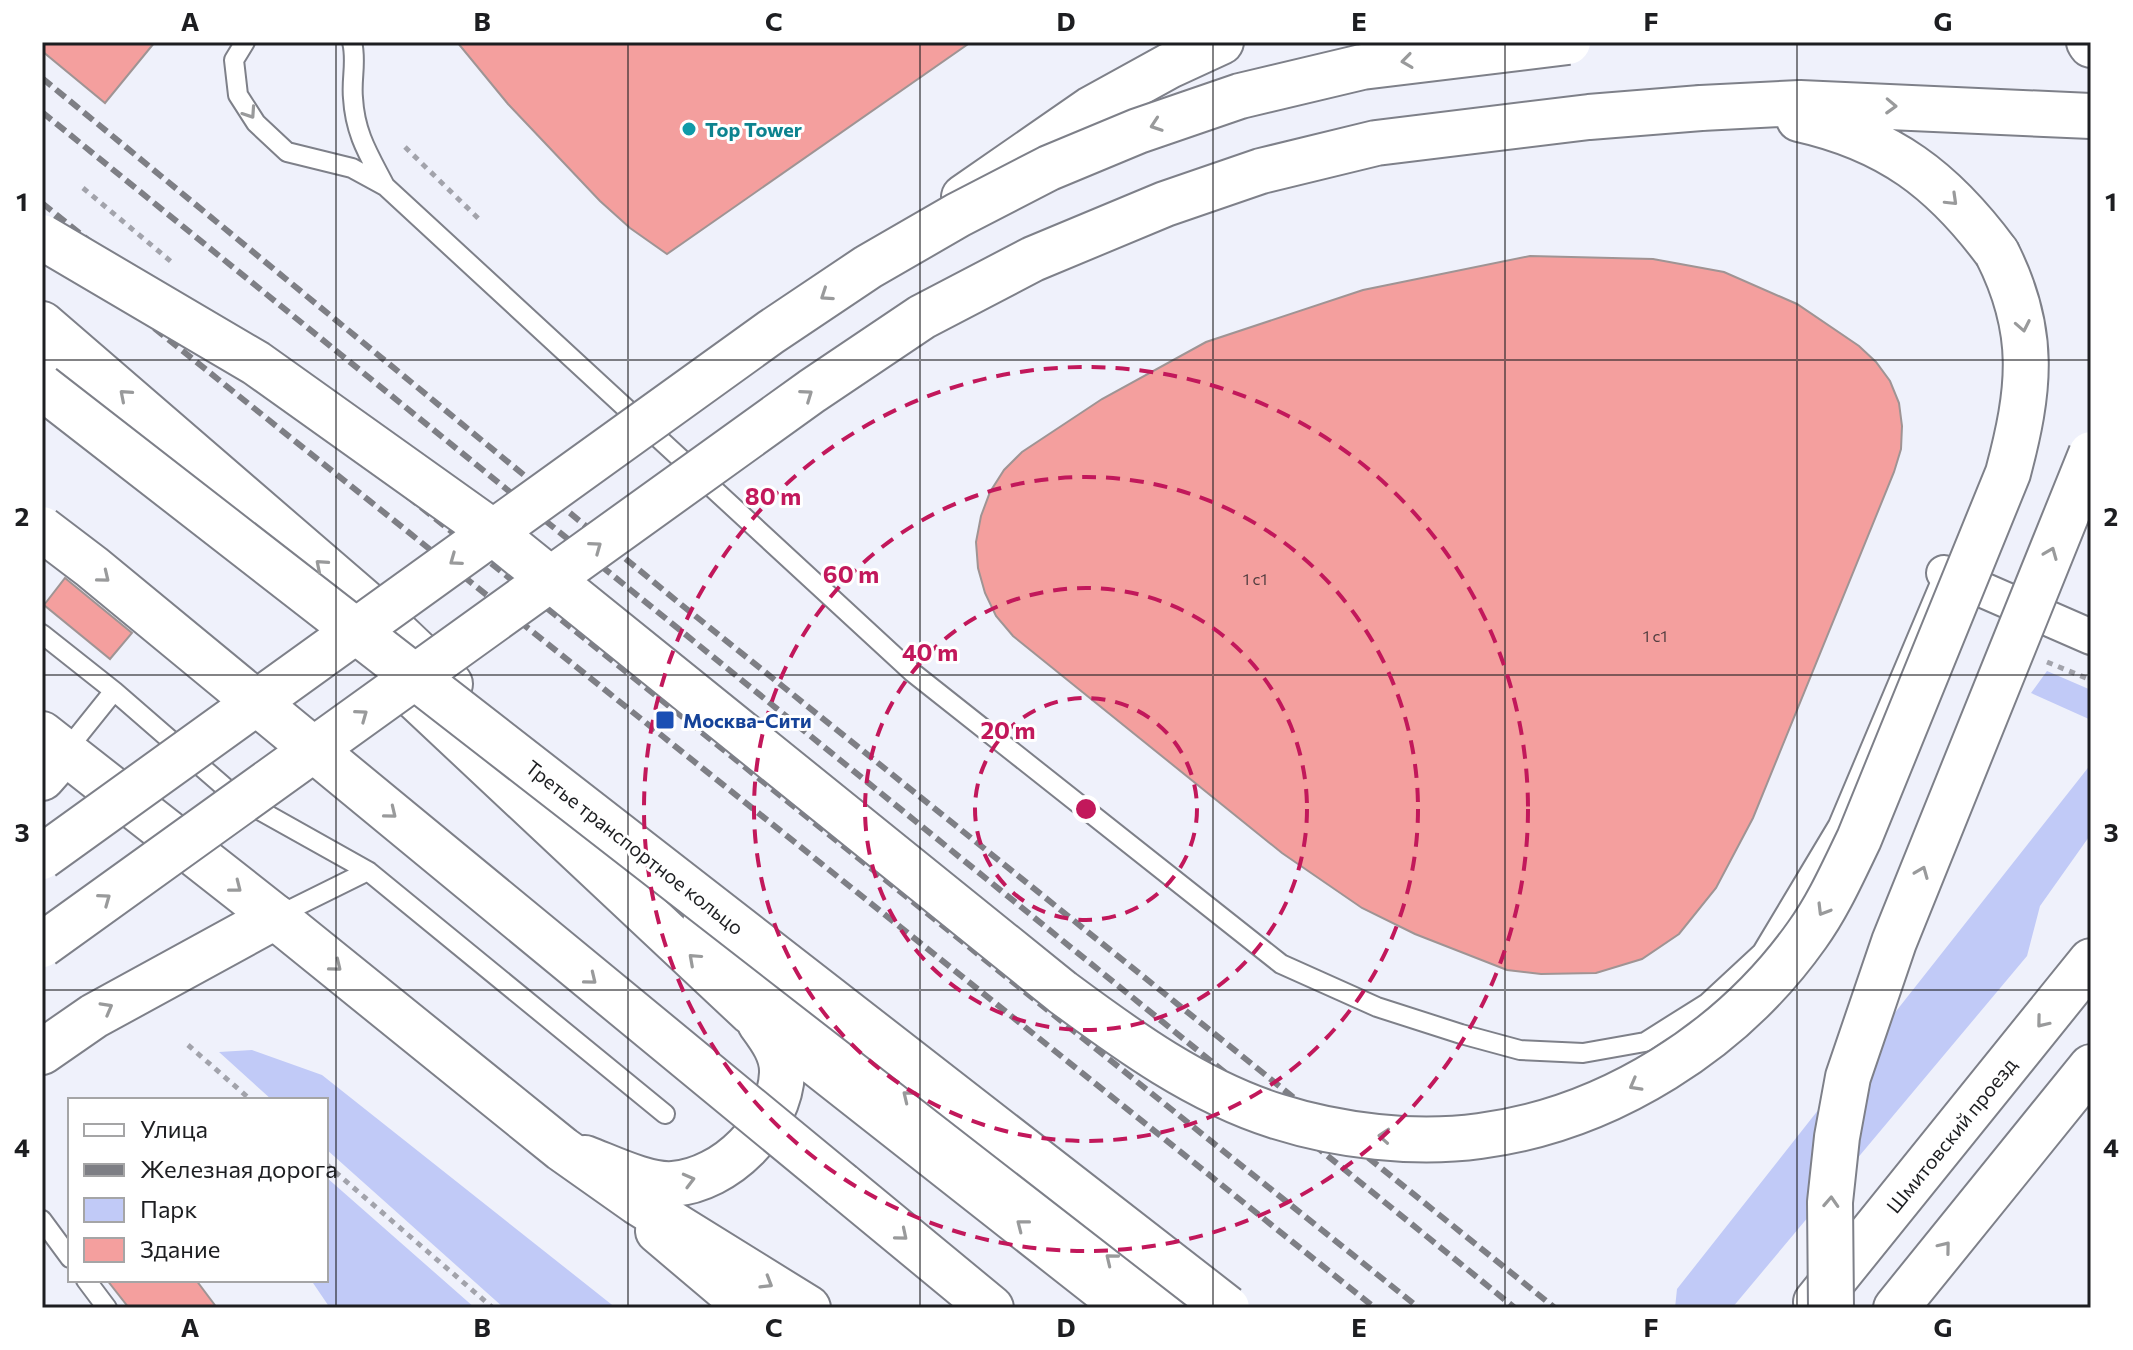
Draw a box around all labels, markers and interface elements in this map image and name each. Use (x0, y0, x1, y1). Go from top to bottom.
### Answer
text: A (181, 5, 200, 36)
text: B (473, 5, 491, 36)
text: C (765, 5, 783, 36)
text: D (1056, 5, 1076, 36)
text: E (1351, 5, 1367, 36)
text: F (1643, 5, 1659, 36)
text: G (1934, 5, 1952, 36)
one-way arrow (1400, 52, 1413, 69)
one-way arrow (1885, 98, 1898, 115)
one-way arrow (240, 105, 255, 119)
one-way arrow (1150, 116, 1164, 132)
place label: Top Tower (705, 117, 802, 141)
marker: Top Tower (680, 120, 698, 138)
text: 1 (16, 185, 28, 216)
text: 1 (2105, 185, 2117, 216)
one-way arrow (1943, 190, 1957, 205)
one-way arrow (820, 285, 835, 300)
one-way arrow (2014, 319, 2031, 333)
one-way arrow (119, 390, 134, 405)
one-way arrow (798, 390, 812, 405)
text: 80 m (745, 481, 801, 510)
text: 2 (15, 500, 29, 531)
text: 2 (2104, 500, 2118, 531)
one-way arrow (587, 542, 601, 556)
one-way arrow (2041, 547, 2058, 561)
one-way arrow (449, 550, 463, 564)
text: 60 m (823, 559, 879, 588)
one-way arrow (316, 560, 331, 575)
one-way arrow (94, 567, 109, 582)
house number: 1 с1 (1243, 569, 1267, 588)
house number: 1 с1 (1643, 626, 1667, 645)
text: 40 m (902, 637, 958, 666)
place label: Москва-Сити (683, 708, 812, 732)
marker: Москва-Сити (654, 709, 676, 731)
one-way arrow (353, 710, 367, 725)
text: 20 m (981, 715, 1035, 744)
street label: Третье транспортное кольцо (521, 755, 749, 939)
centre of rings (1072, 795, 1100, 823)
one-way arrow (382, 803, 396, 818)
text: 3 (14, 816, 30, 847)
text: 3 (2103, 816, 2119, 847)
one-way arrow (1912, 866, 1929, 880)
one-way arrow (227, 877, 242, 891)
one-way arrow (97, 894, 111, 909)
one-way arrow (1817, 901, 1832, 916)
one-way arrow (688, 955, 703, 969)
one-way arrow (326, 956, 341, 971)
one-way arrow (582, 969, 597, 983)
one-way arrow (98, 1003, 113, 1018)
one-way arrow (2037, 1013, 2052, 1027)
street label: Шмитовский проезд (1881, 1052, 2021, 1217)
one-way arrow (1629, 1075, 1644, 1091)
one-way arrow (903, 1091, 917, 1106)
legend (68, 1098, 328, 1282)
text: Улица (140, 1114, 208, 1143)
one-way arrow (1377, 1128, 1390, 1145)
text: 4 (14, 1131, 30, 1162)
text: 4 (2103, 1131, 2119, 1162)
text: Железная дорога (140, 1154, 338, 1183)
one-way arrow (682, 1172, 696, 1189)
text: Парк (140, 1194, 197, 1223)
one-way arrow (1822, 1195, 1839, 1208)
one-way arrow (1017, 1220, 1031, 1235)
one-way arrow (893, 1225, 908, 1240)
text: Здание (140, 1234, 220, 1263)
one-way arrow (1935, 1242, 1950, 1256)
one-way arrow (1106, 1254, 1120, 1269)
one-way arrow (759, 1274, 773, 1289)
text: A (181, 1311, 200, 1342)
text: B (473, 1311, 491, 1342)
text: C (765, 1311, 783, 1342)
text: D (1056, 1311, 1076, 1342)
text: E (1351, 1311, 1367, 1342)
text: F (1643, 1311, 1659, 1342)
text: G (1934, 1311, 1952, 1342)

